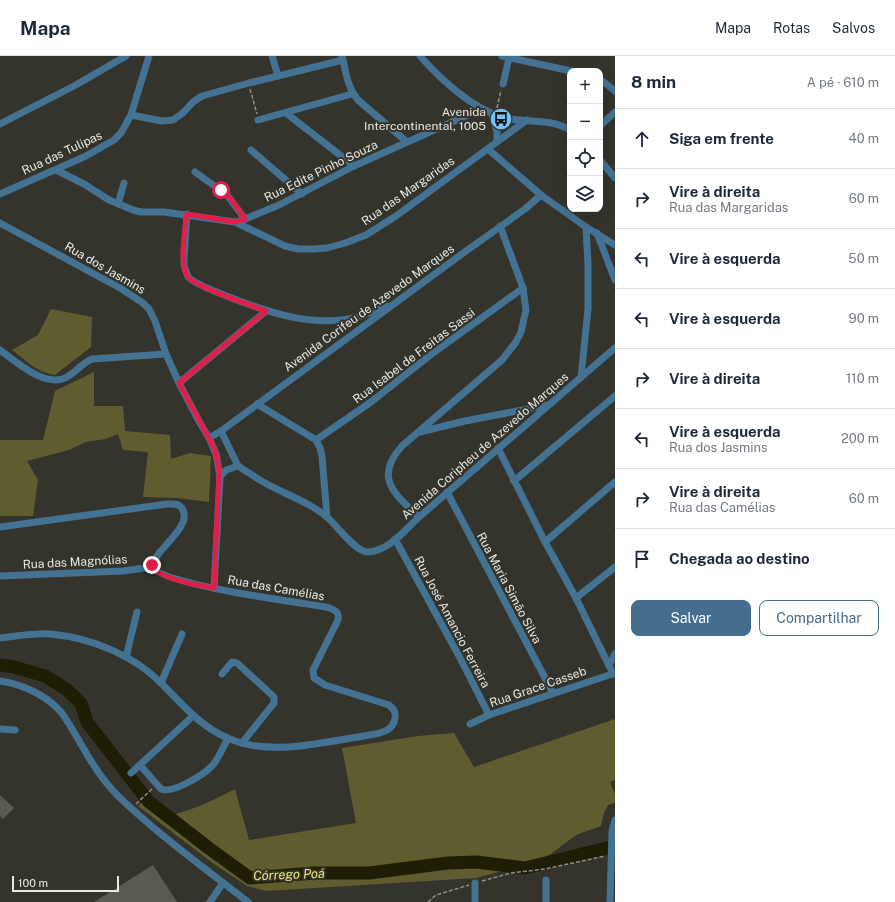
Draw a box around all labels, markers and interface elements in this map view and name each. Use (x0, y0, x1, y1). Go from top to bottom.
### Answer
text: Mapa (20, 17, 70, 39)
text: Mapa (715, 20, 751, 36)
text: Rotas (773, 20, 810, 36)
text: Salvos (832, 20, 875, 36)
map controls (567, 68, 603, 212)
button: + (567, 68, 603, 104)
text: 8 min (631, 72, 676, 92)
text: A pé · 610 m (807, 75, 879, 90)
button: − (567, 104, 603, 140)
place label: Avenida Intercontinental, 1005 (364, 105, 486, 133)
bus stop icon: Avenida Intercontinental, 1005 (488, 106, 514, 132)
street label: Rua das Tulipas (20, 128, 104, 178)
icon: ahead (631, 128, 653, 150)
text: Siga em frente (669, 130, 774, 147)
text: 40 m (848, 131, 879, 146)
street label: Rua Edite Pinho Souza (262, 137, 380, 205)
button: locate (567, 140, 603, 176)
street label: Rua das Margaridas (359, 154, 457, 228)
button: layers (567, 176, 603, 212)
route start (212, 181, 230, 199)
text: Vire à direita (669, 183, 760, 200)
icon: right (631, 188, 653, 210)
text: 60 m (849, 191, 879, 206)
text: Rua das Margaridas (669, 200, 788, 215)
street label: Rua dos Jasmins (62, 239, 148, 297)
street label: Avenida Corifeu de Azevedo Marques (281, 241, 457, 375)
icon: left (631, 248, 653, 270)
text: Vire à esquerda (669, 250, 781, 267)
text: 50 m (848, 251, 879, 266)
street label: Rua Isabel de Freitas Sassi (350, 306, 478, 406)
icon: left (631, 308, 653, 330)
text: Vire à esquerda (669, 310, 781, 327)
text: 90 m (849, 311, 879, 326)
icon: right (631, 368, 653, 390)
street label: Avenida Coripheu de Azevedo Marques (399, 370, 571, 522)
text: Vire à direita (669, 370, 760, 387)
text: 110 m (846, 371, 879, 386)
text: Vire à esquerda (669, 423, 781, 440)
icon: left (631, 428, 653, 450)
text: 200 m (841, 431, 879, 446)
text: Rua dos Jasmins (669, 440, 767, 455)
text: Vire à direita (669, 483, 760, 500)
icon: right (631, 488, 653, 510)
text: 60 m (849, 491, 879, 506)
text: Rua das Camélias (669, 500, 775, 515)
street label: Rua Maria Simão Silva (474, 530, 544, 646)
icon: arrive (631, 548, 653, 570)
text: Chegada ao destino (669, 550, 810, 567)
street label: Rua das Magnólias (22, 552, 128, 572)
street label: Rua José Amancio Ferreira (411, 554, 493, 690)
route end (143, 556, 161, 574)
street label: Rua das Camélias (226, 573, 326, 603)
button: Salvar (631, 600, 751, 636)
button: Compartilhar (759, 600, 879, 636)
street label: Rua Grace Casseb (488, 664, 588, 710)
water label: Córrego Poá (253, 866, 325, 883)
scale bar (12, 874, 119, 893)
text: 100 m (18, 877, 48, 889)

